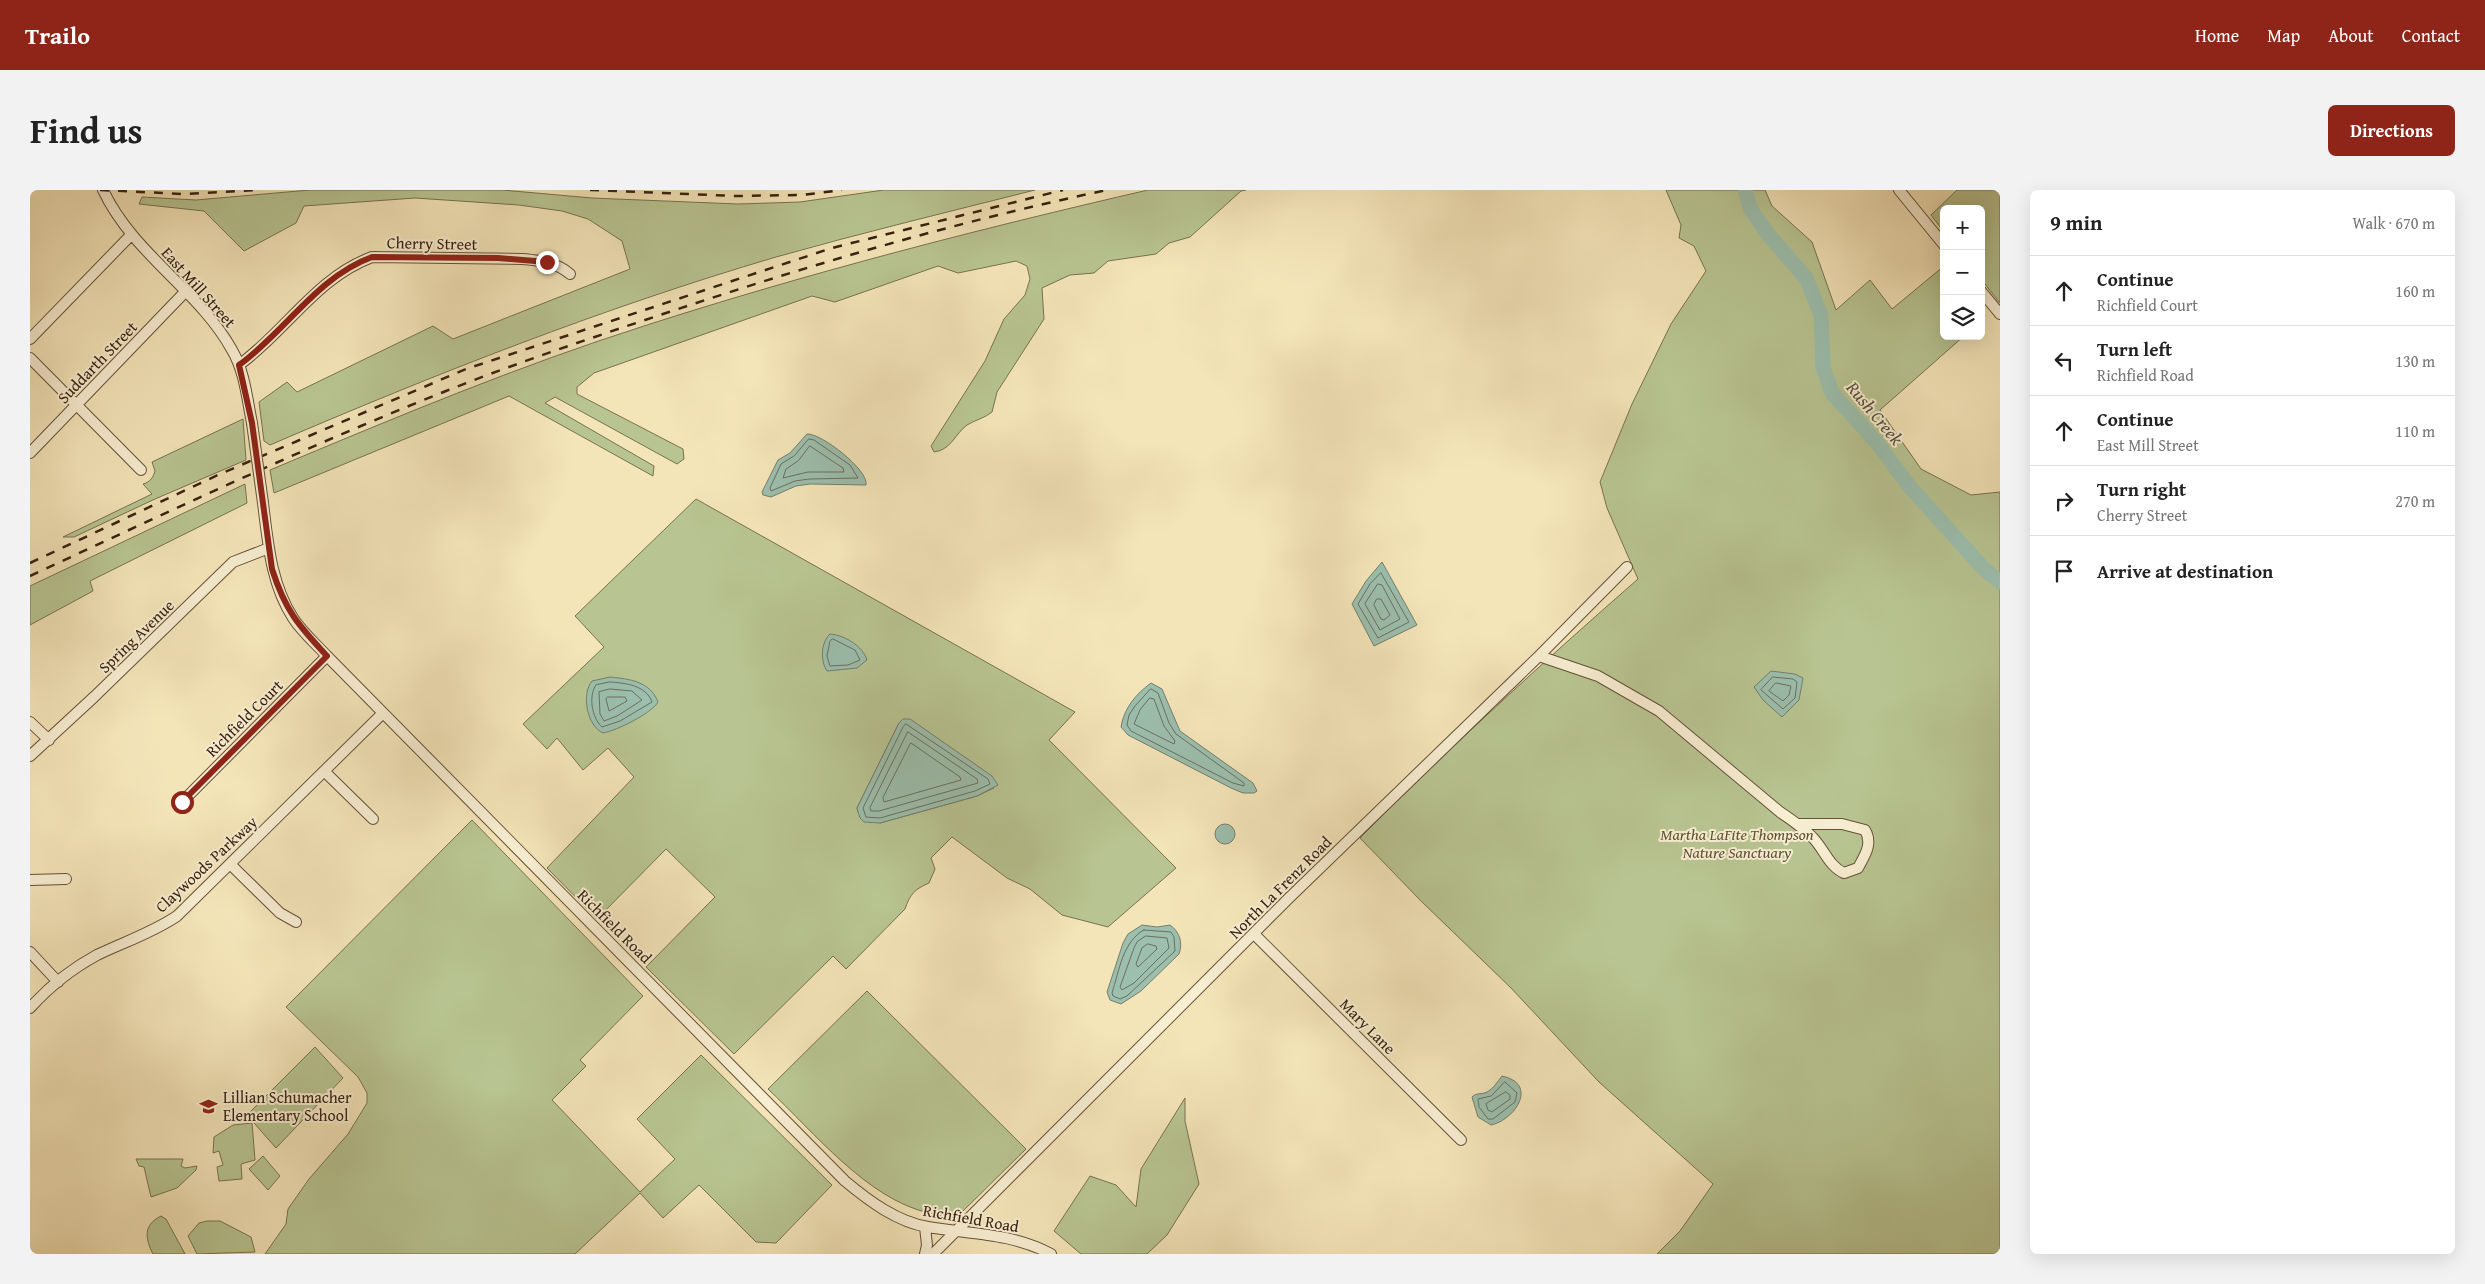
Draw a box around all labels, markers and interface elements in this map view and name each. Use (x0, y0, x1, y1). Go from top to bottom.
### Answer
text: Trailo (25, 18, 90, 53)
text: Home (2195, 22, 2239, 49)
text: Map (2267, 22, 2300, 49)
text: About (2328, 22, 2374, 49)
text: Contact (2402, 22, 2460, 49)
text: Find us (30, 105, 143, 156)
button: Directions (2328, 105, 2455, 156)
map controls (1940, 205, 1985, 340)
button: + (1940, 205, 1985, 250)
text: 9 min (2050, 207, 2102, 238)
text: Walk · 670 m (2352, 211, 2435, 235)
street label: Cherry Street (387, 230, 478, 256)
street label: East Mill Street (156, 241, 242, 333)
button: − (1940, 250, 1985, 295)
route end (536, 251, 559, 274)
text: Continue (2097, 265, 2174, 293)
icon: ahead (2050, 277, 2078, 305)
text: 160 m (2395, 279, 2435, 303)
text: Richfield Court (2097, 293, 2198, 317)
button: layers (1940, 295, 1985, 340)
street label: Suddarth Street (51, 315, 143, 409)
text: Turn left (2097, 335, 2172, 363)
icon: left (2050, 347, 2078, 375)
text: 130 m (2395, 349, 2435, 373)
text: Richfield Road (2097, 363, 2194, 387)
water label: Rush Creek (1840, 374, 1910, 451)
text: Continue (2097, 405, 2174, 433)
icon: ahead (2050, 417, 2078, 445)
text: 110 m (2395, 419, 2435, 443)
text: East Mill Street (2097, 433, 2199, 457)
text: Turn right (2097, 475, 2186, 503)
icon: right (2050, 487, 2078, 515)
text: 270 m (2395, 489, 2435, 513)
text: Cherry Street (2097, 503, 2187, 527)
icon: arrive (2050, 557, 2078, 585)
text: Arrive at destination (2097, 557, 2273, 585)
street label: Spring Avenue (93, 594, 179, 678)
street label: Richfield Court (200, 674, 288, 762)
route start (171, 791, 194, 814)
street label: Claywoods Parkway (150, 810, 263, 918)
park label: Martha LaFite Thompson Nature Sanctuary (1660, 822, 1814, 864)
street label: North La Frenz Road (1223, 830, 1337, 944)
street label: Richfield Road (572, 883, 658, 969)
street label: Mary Lane (1335, 993, 1401, 1059)
place label: Lillian Schumacher Elementary School (223, 1085, 352, 1127)
school or university icon: Lillian Schumacher Elementary School (199, 1096, 219, 1116)
street label: Richfield Road (921, 1198, 1021, 1238)

